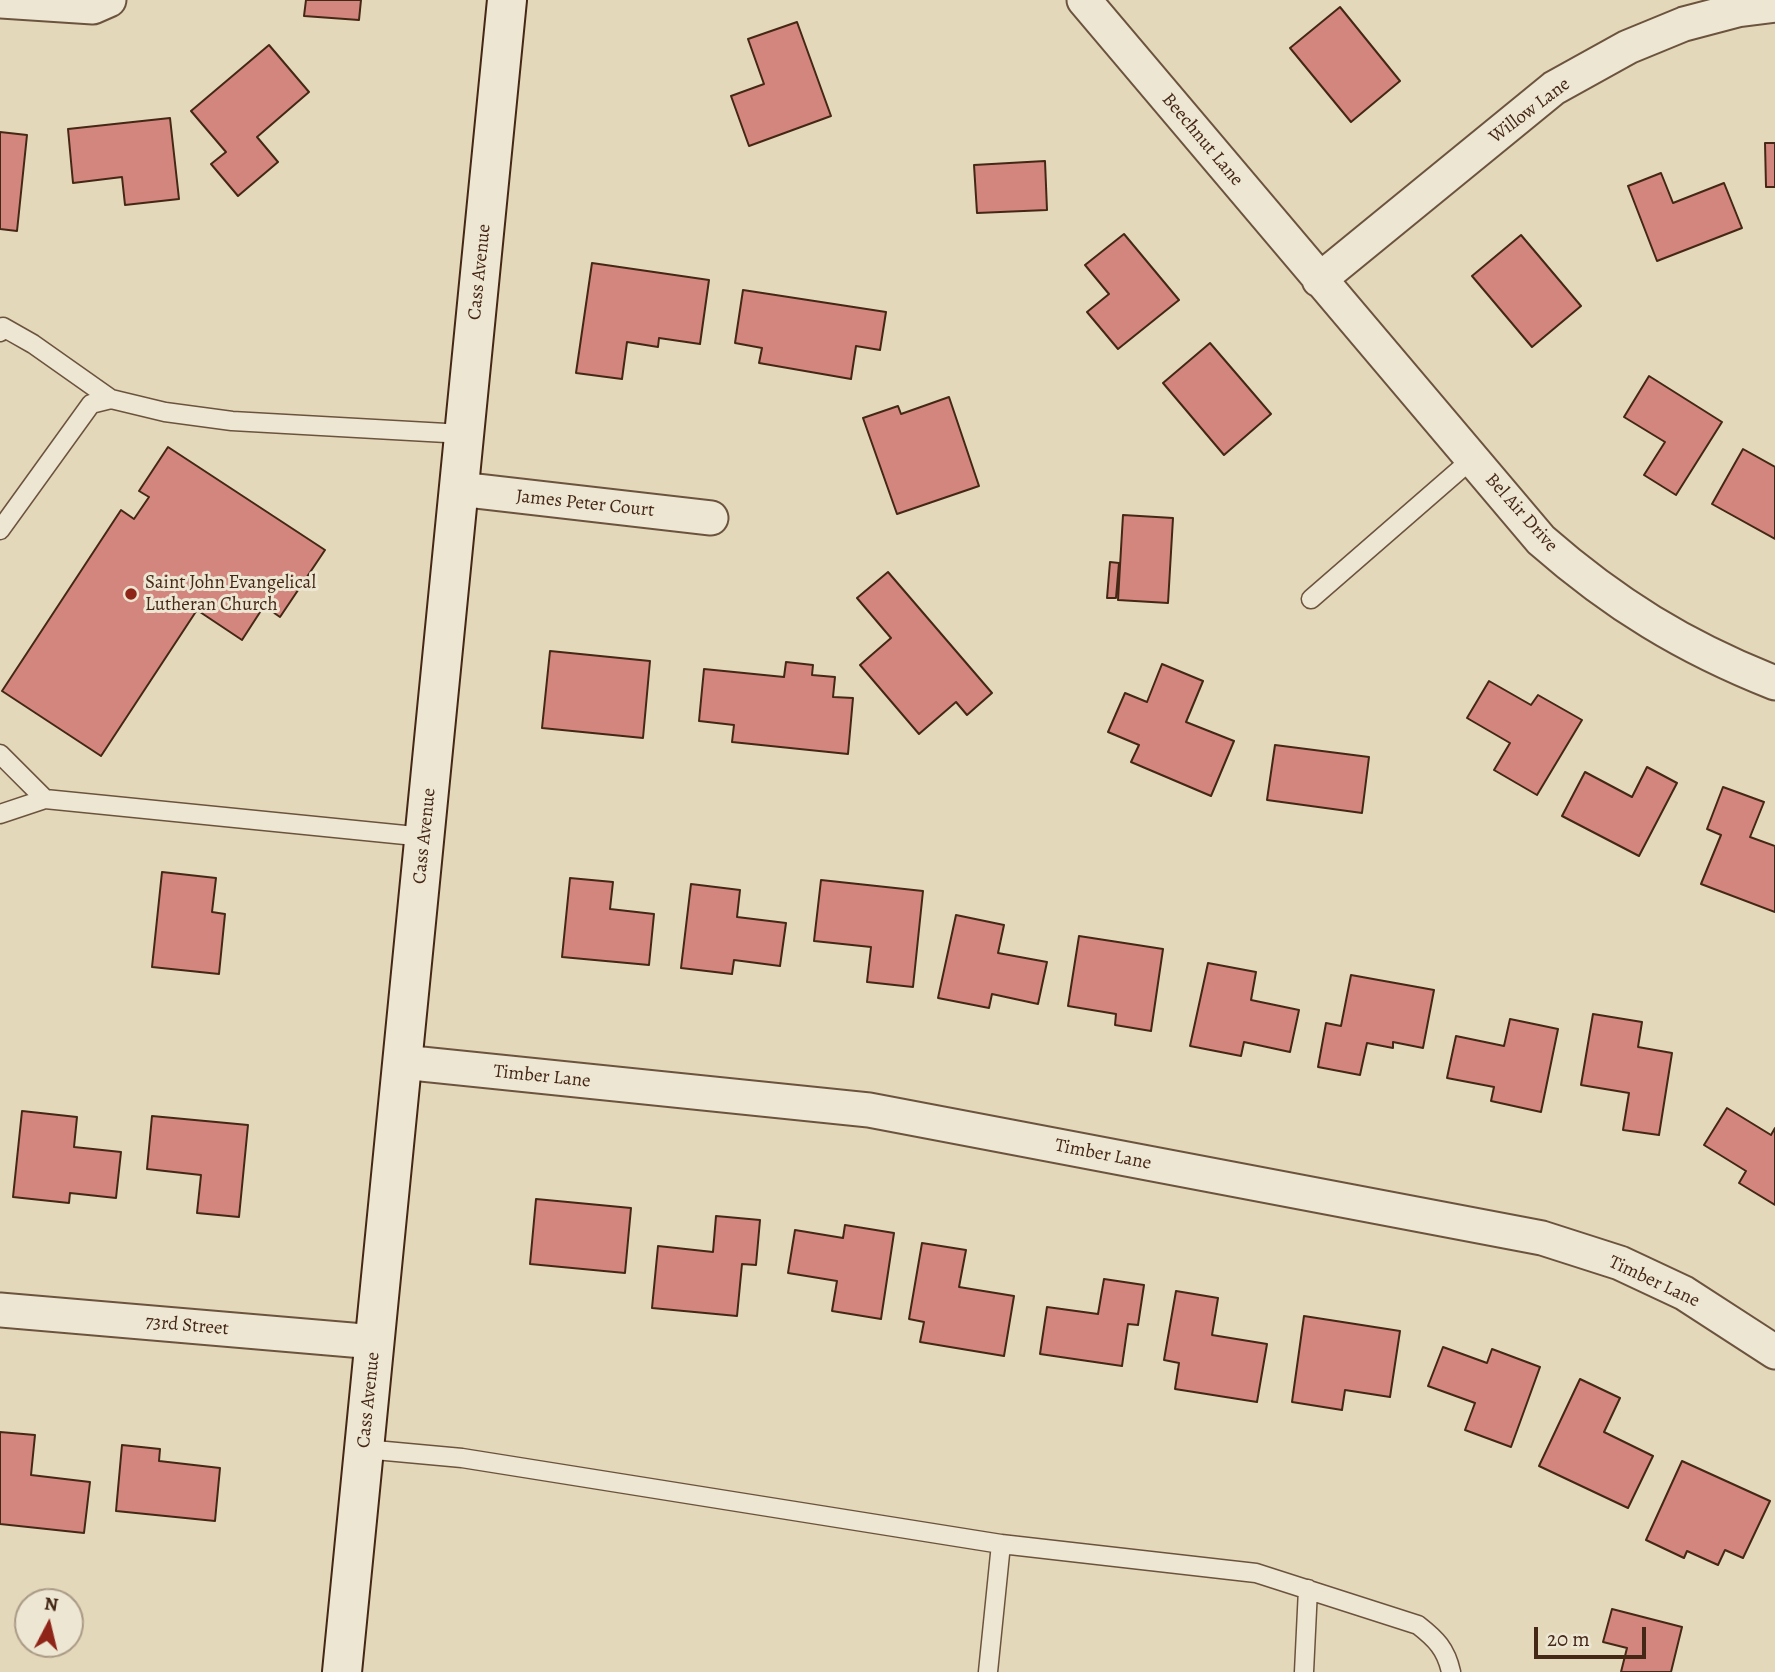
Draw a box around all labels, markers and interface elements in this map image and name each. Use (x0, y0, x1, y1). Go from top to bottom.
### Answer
street label: Willow Lane (1485, 73, 1575, 149)
street label: Beechnut Lane (1156, 89, 1248, 191)
street label: Cass Avenue (464, 223, 496, 321)
street label: Bel Air Drive (1480, 469, 1562, 557)
street label: James Peter Court (515, 485, 655, 523)
place label: Saint John Evangelical Lutheran Church (145, 572, 316, 616)
marker: Saint John Evangelical Lutheran Church (123, 586, 139, 602)
street label: Cass Avenue (409, 787, 441, 885)
street label: Timber Lane (492, 1061, 592, 1093)
street label: Timber Lane (1053, 1134, 1153, 1176)
street label: Timber Lane (1605, 1251, 1703, 1313)
street label: 73rd Street (144, 1311, 230, 1341)
street label: Cass Avenue (353, 1351, 385, 1449)
north arrow (14, 1588, 84, 1658)
text: N (43, 1590, 60, 1618)
scale bar (1537, 1612, 1649, 1656)
text: 20 m (1547, 1625, 1590, 1653)

